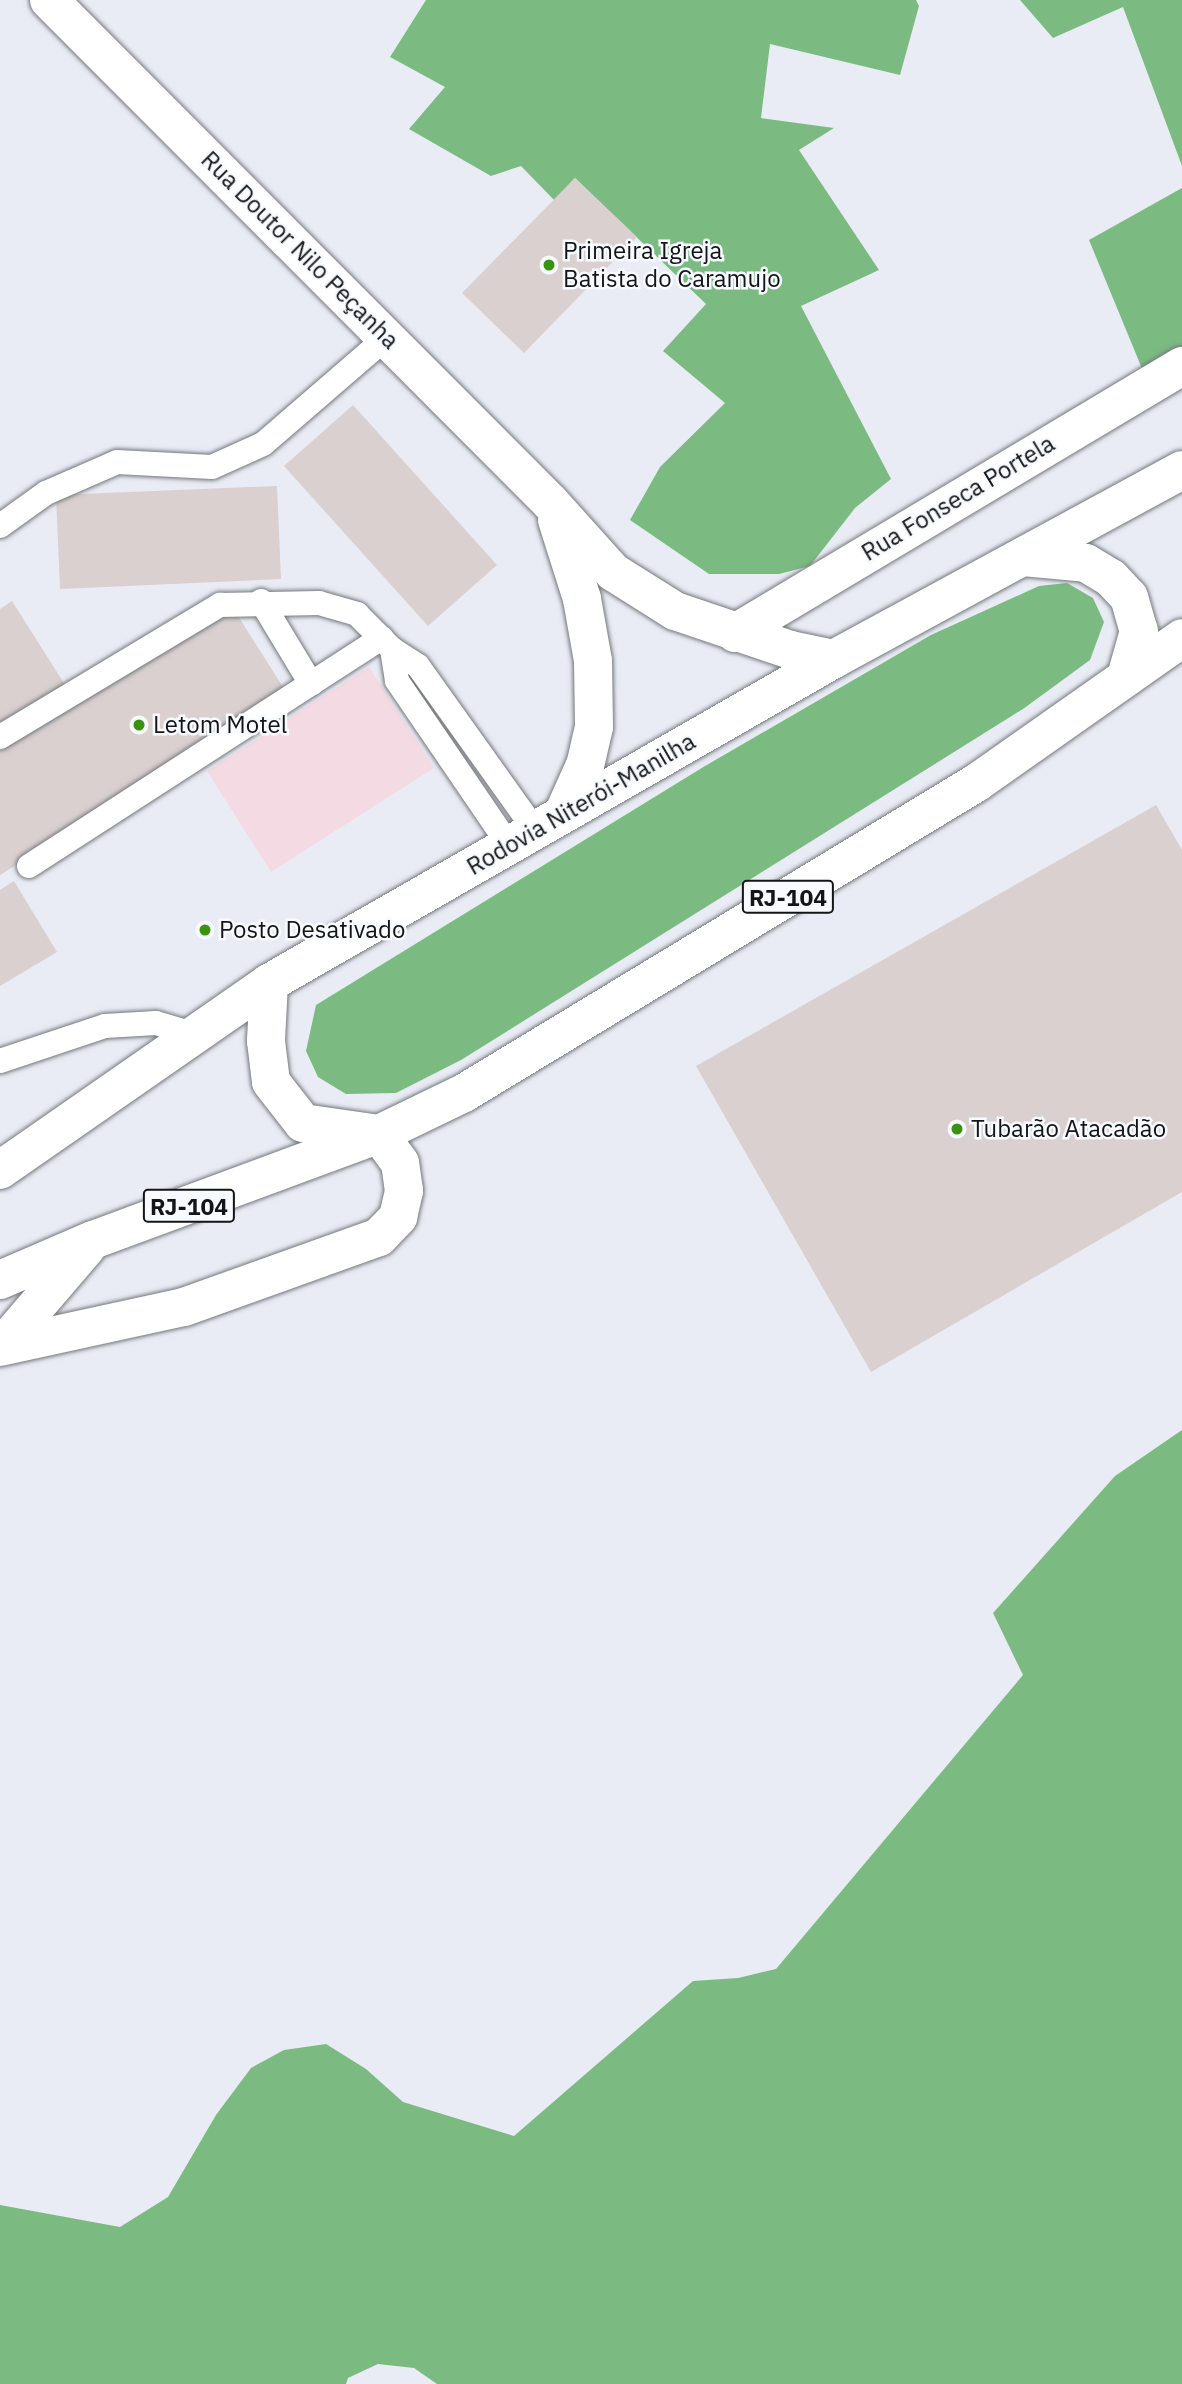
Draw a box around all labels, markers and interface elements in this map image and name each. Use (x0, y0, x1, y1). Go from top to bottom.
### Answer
street label: Rua Doutor Nilo Peçanha (195, 145, 405, 355)
place label: Primeira Igreja Batista do Caramujo (563, 237, 781, 293)
marker: Primeira Igreja Batista do Caramujo (541, 257, 557, 273)
street label: Rua Fonseca Portela (856, 429, 1060, 567)
place label: Letom Motel (153, 711, 287, 739)
marker: Letom Motel (131, 717, 147, 733)
street label: Rodovia Niterói-Manilha (462, 727, 700, 881)
road number: RJ-104 (741, 877, 835, 916)
place label: Posto Desativado (219, 916, 405, 944)
marker: Posto Desativado (197, 922, 213, 938)
place label: Tubarão Atacadão (971, 1115, 1166, 1143)
marker: Tubarão Atacadão (949, 1121, 965, 1137)
road number: RJ-104 (142, 1186, 236, 1226)

